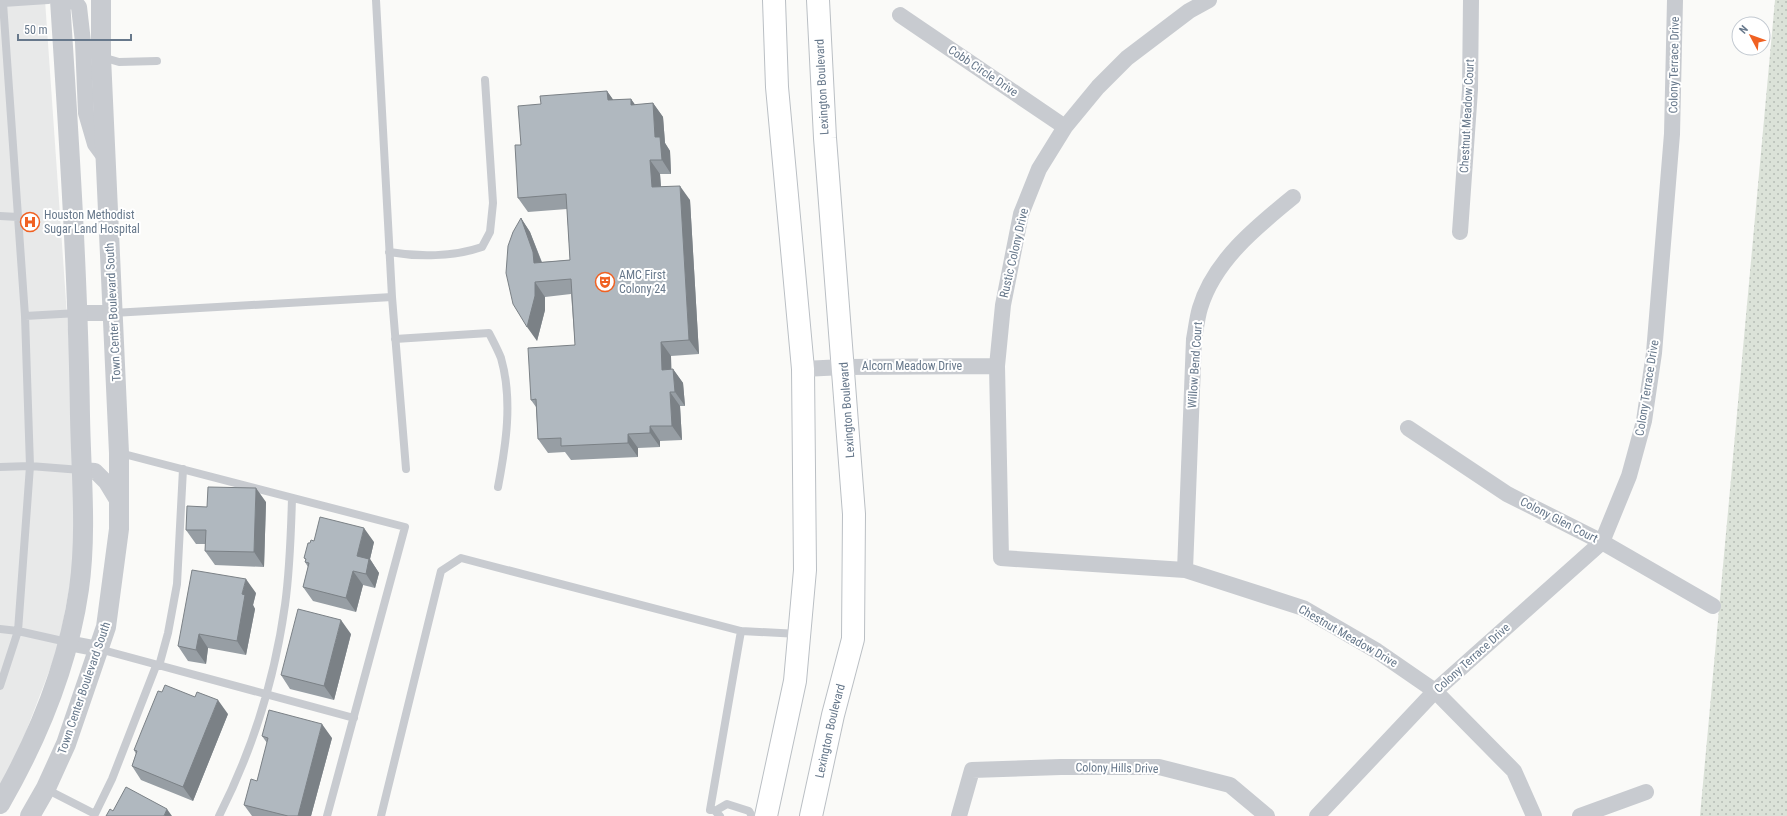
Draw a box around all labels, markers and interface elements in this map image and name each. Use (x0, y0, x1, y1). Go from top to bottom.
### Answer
scale bar (18, 16, 131, 42)
street label: Colony Terrace Drive (1666, 16, 1682, 114)
north arrow (1731, 16, 1771, 56)
text: 50 m (24, 23, 48, 37)
text: N (1737, 23, 1751, 37)
street label: Lexington Boulevard (812, 39, 832, 135)
street label: Cobb Circle Drive (945, 43, 1021, 100)
street label: Chestnut Meadow Court (1457, 58, 1477, 173)
street label: Rustic Colony Drive (997, 207, 1031, 299)
place label: Houston Methodist Sugar Land Hospital (44, 208, 140, 236)
hospital icon: Houston Methodist Sugar Land Hospital (19, 211, 41, 233)
street label: Town Center Boulevard South (102, 242, 124, 382)
place label: AMC First Colony 24 (619, 268, 666, 296)
theatre icon: AMC First Colony 24 (594, 271, 616, 293)
street label: Willow Bend Court (1185, 321, 1205, 409)
street label: Colony Terrace Drive (1633, 339, 1662, 437)
street label: Alcorn Meadow Drive (862, 359, 963, 373)
street label: Lexington Boulevard (837, 362, 857, 458)
street label: Colony Glen Court (1518, 494, 1601, 546)
street label: Chestnut Meadow Drive (1296, 602, 1400, 670)
street label: Town Center Boulevard South (55, 620, 113, 756)
street label: Colony Terrace Drive (1431, 620, 1513, 696)
street label: Lexington Boulevard (812, 682, 848, 779)
street label: Colony Hills Drive (1075, 760, 1159, 776)

